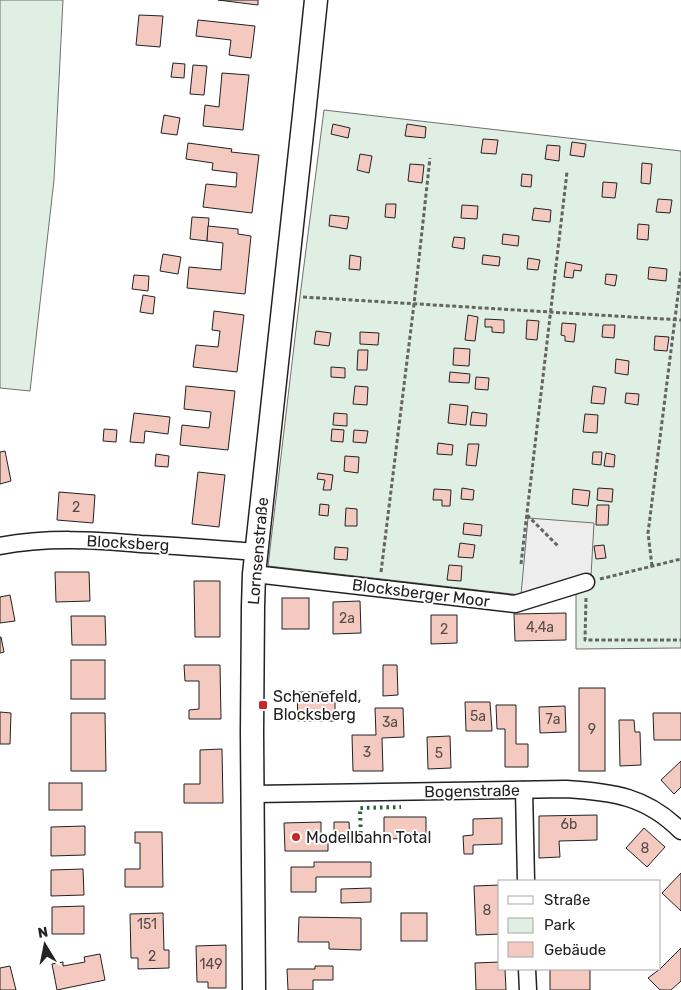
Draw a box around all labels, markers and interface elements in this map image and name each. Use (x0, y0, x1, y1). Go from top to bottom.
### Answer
street label: Lornsenstraße (244, 496, 272, 606)
house number: 2 (72, 499, 80, 516)
street label: Blocksberg (86, 531, 170, 555)
street label: Blocksberger Moor (351, 575, 491, 611)
house number: 2a (339, 610, 355, 627)
house number: 4,4a (526, 619, 554, 636)
house number: 2 (440, 621, 448, 638)
place label: Schenefeld, Blocksberg (273, 687, 361, 724)
marker: Schenefeld, Blocksberg (257, 699, 269, 711)
house number: 5a (470, 708, 486, 725)
house number: 7a (546, 711, 560, 728)
house number: 3a (382, 714, 398, 731)
house number: 9 (588, 721, 596, 738)
house number: 3 (363, 744, 371, 761)
house number: 5 (435, 745, 443, 762)
street label: Bogenstraße (424, 781, 520, 801)
house number: 6b (561, 816, 577, 833)
place label: Modellbahn Total (306, 828, 431, 847)
marker: Modellbahn Total (290, 831, 302, 843)
house number: 8 (641, 840, 650, 857)
legend (498, 880, 661, 970)
text: Straße (544, 891, 590, 909)
house number: 8 (483, 902, 492, 919)
house number: 151 (137, 916, 157, 933)
text: Park (544, 916, 575, 934)
north arrow (20, 920, 70, 970)
text: N (36, 923, 49, 942)
text: Gebäude (544, 941, 606, 959)
house number: 2 (148, 948, 156, 965)
house number: 149 (200, 956, 222, 973)

